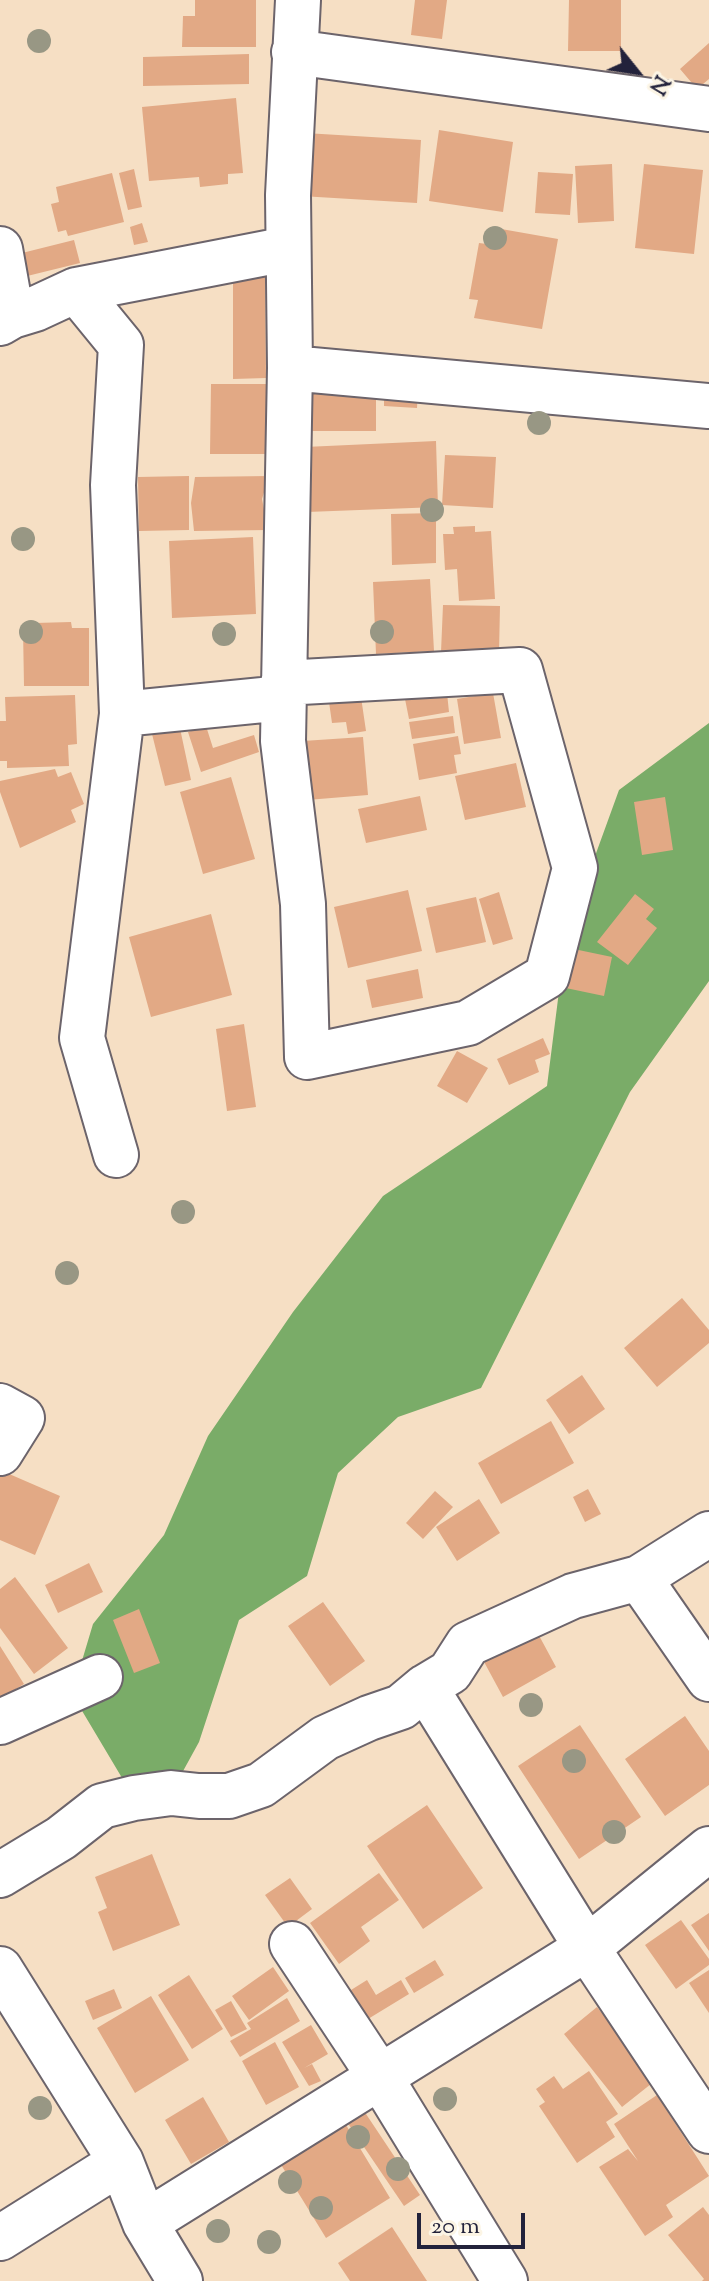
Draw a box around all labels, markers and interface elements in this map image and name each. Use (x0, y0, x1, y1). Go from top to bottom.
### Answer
north arrow (597, 32, 677, 112)
text: N (640, 68, 676, 100)
scale bar (421, 2197, 529, 2247)
text: 20 m (431, 2210, 480, 2244)

